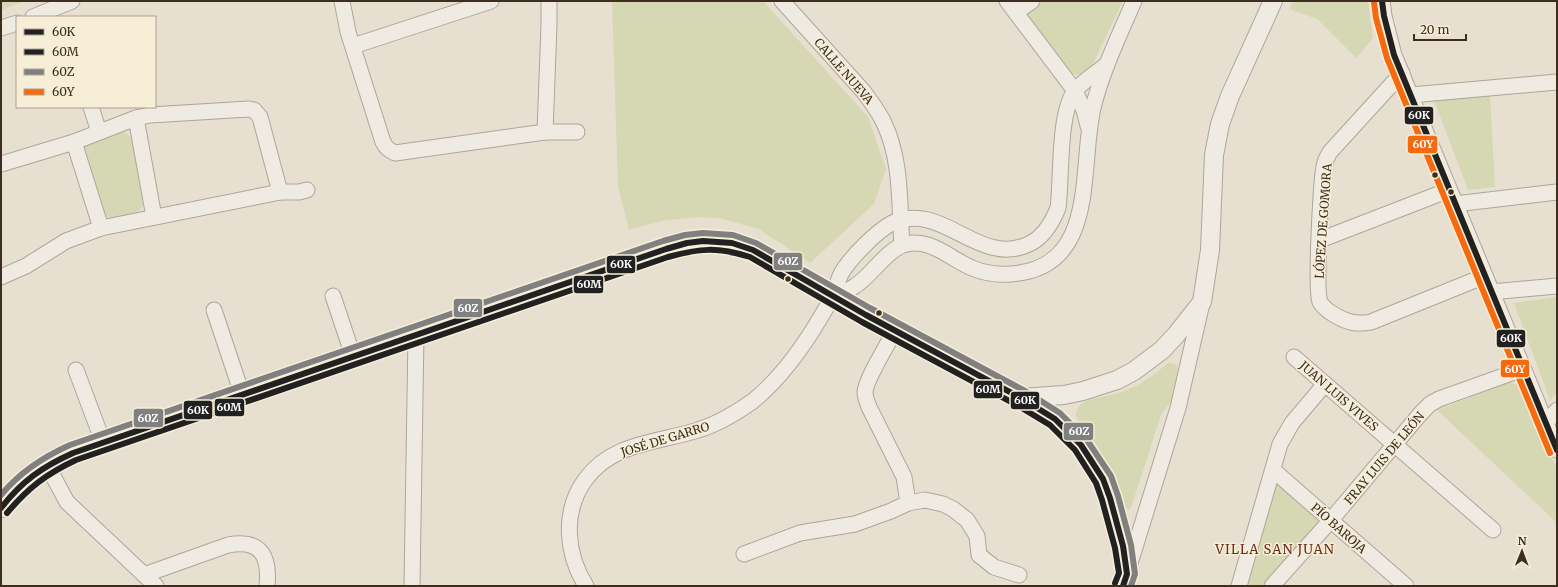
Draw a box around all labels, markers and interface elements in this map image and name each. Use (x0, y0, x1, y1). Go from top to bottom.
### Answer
legend (16, 16, 156, 108)
scale bar (1414, 16, 1466, 42)
text: 20 m (1420, 22, 1449, 37)
text: 60K (52, 24, 76, 39)
street label: CALLE NUEVA (811, 35, 877, 108)
text: 60M (52, 44, 79, 59)
text: 60Z (52, 64, 75, 79)
text: 60Y (52, 84, 75, 99)
line badge: 60K (1404, 106, 1434, 125)
text: 60K (1408, 108, 1431, 122)
line badge: 60Y (1407, 135, 1438, 154)
text: 60Y (1412, 137, 1434, 151)
street label: LÓPEZ DE GOMORA (1311, 162, 1335, 279)
unlabelled marker (1430, 170, 1440, 180)
unlabelled marker (1446, 187, 1456, 197)
line badge: 60Z (773, 252, 803, 271)
text: 60Z (778, 254, 798, 268)
line badge: 60K (606, 255, 636, 274)
text: 60K (610, 257, 633, 271)
unlabelled marker (783, 274, 793, 284)
line badge: 60M (573, 275, 604, 294)
text: 60M (577, 277, 602, 291)
line badge: 60Z (453, 298, 483, 318)
text: 60Z (458, 301, 478, 315)
unlabelled marker (874, 308, 884, 318)
line badge: 60K (1496, 329, 1526, 348)
text: 60K (1500, 331, 1523, 345)
street label: JUAN LUIS VIVES (1296, 357, 1381, 434)
line badge: 60Y (1500, 359, 1530, 378)
text: 60Y (1504, 362, 1526, 376)
line badge: 60M (973, 380, 1003, 399)
text: 60M (976, 382, 1001, 396)
line badge: 60K (1010, 391, 1040, 410)
text: 60K (1014, 393, 1037, 407)
line badge: 60M (214, 398, 245, 417)
line badge: 60K (183, 400, 213, 420)
text: 60M (217, 400, 242, 414)
text: 60K (187, 403, 210, 417)
line badge: 60Z (133, 408, 164, 428)
street label: FRAY LUIS DE LEÓN (1341, 408, 1428, 507)
text: 60Z (138, 411, 158, 425)
street label: JOSÉ DE GARRO (618, 418, 711, 460)
line badge: 60Z (1063, 422, 1094, 441)
text: 60Z (1069, 424, 1089, 438)
street label: PÍO BAROJA (1308, 500, 1370, 557)
north arrow (1502, 531, 1542, 571)
text: N (1518, 534, 1527, 548)
district label: VILLA SAN JUAN (1214, 541, 1335, 558)

